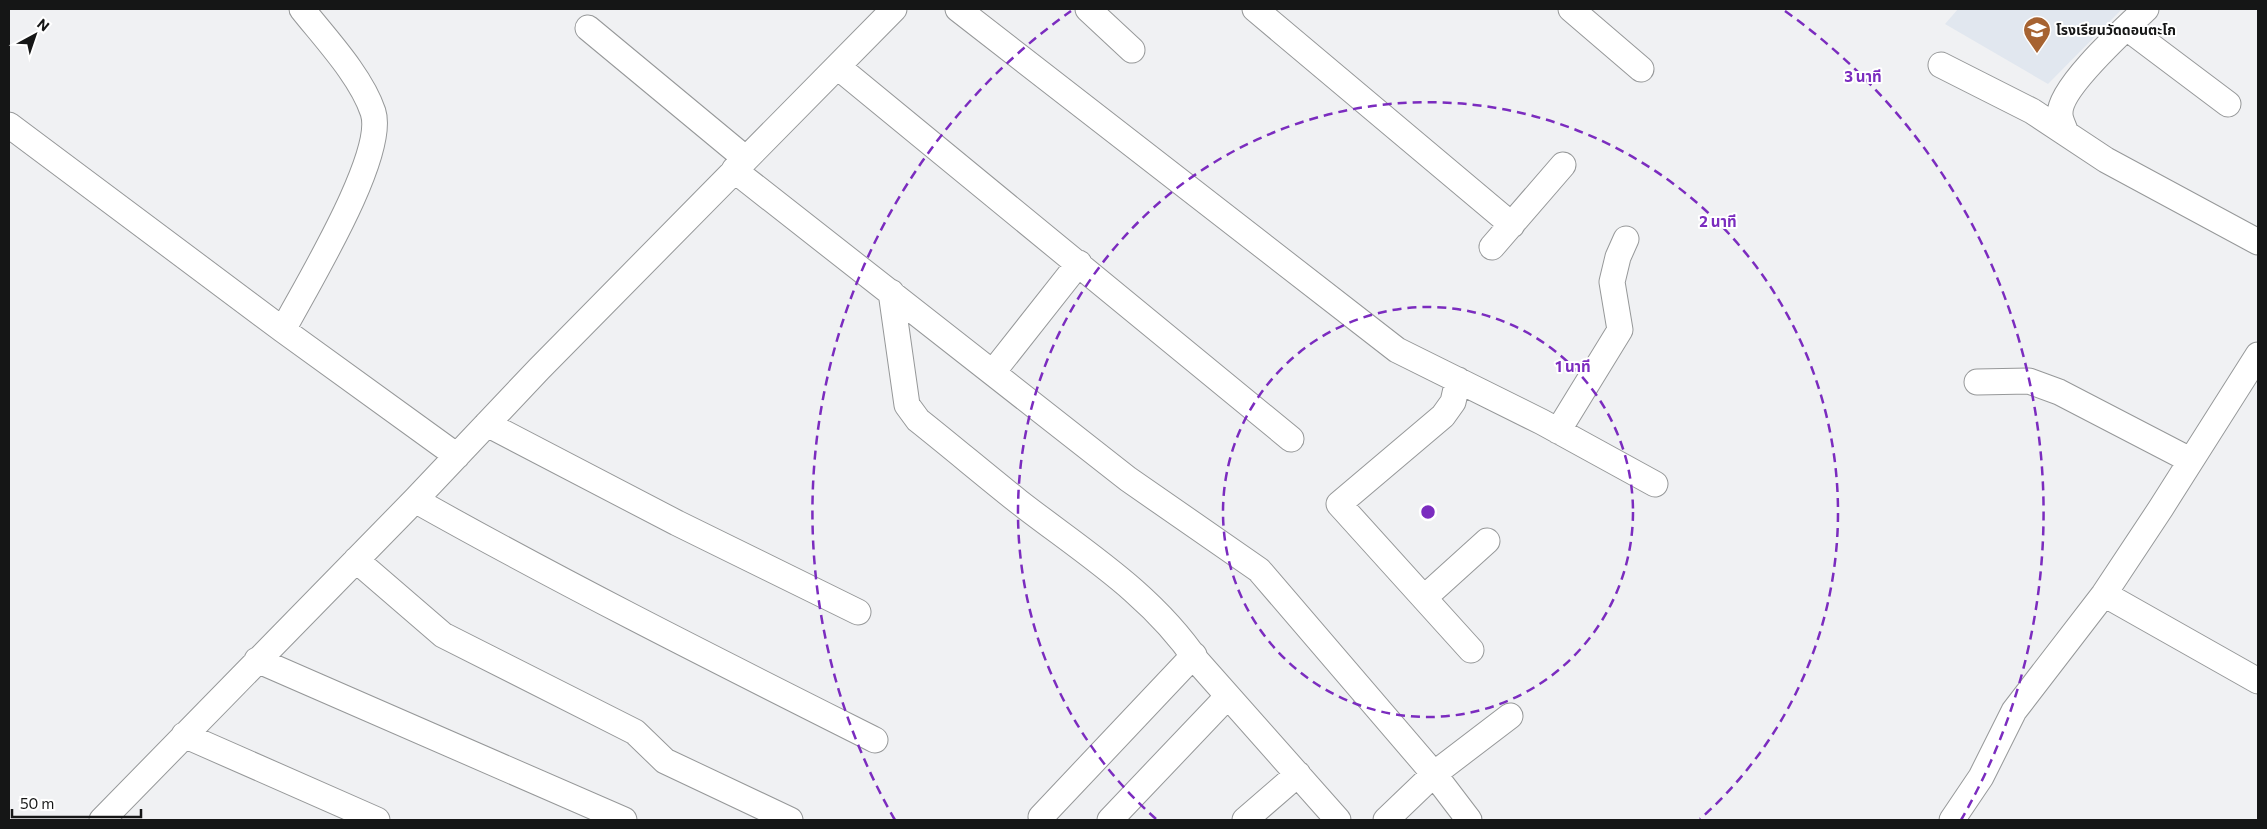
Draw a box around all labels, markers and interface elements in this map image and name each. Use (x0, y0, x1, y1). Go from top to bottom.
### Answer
north arrow (10, 10, 60, 60)
text: N (34, 15, 53, 35)
school or university icon: โรงเรียนวัดดอนตะโก (2022, 15, 2052, 54)
place label: โรงเรียนวัดดอนตะโก (2056, 21, 2176, 38)
text: 3 นาที (1844, 67, 1882, 85)
text: 2 นาที (1699, 212, 1737, 230)
text: 1 นาที (1555, 357, 1591, 375)
centre of rings (1419, 503, 1437, 521)
scale bar (12, 786, 141, 818)
text: 50 m (20, 794, 54, 812)

